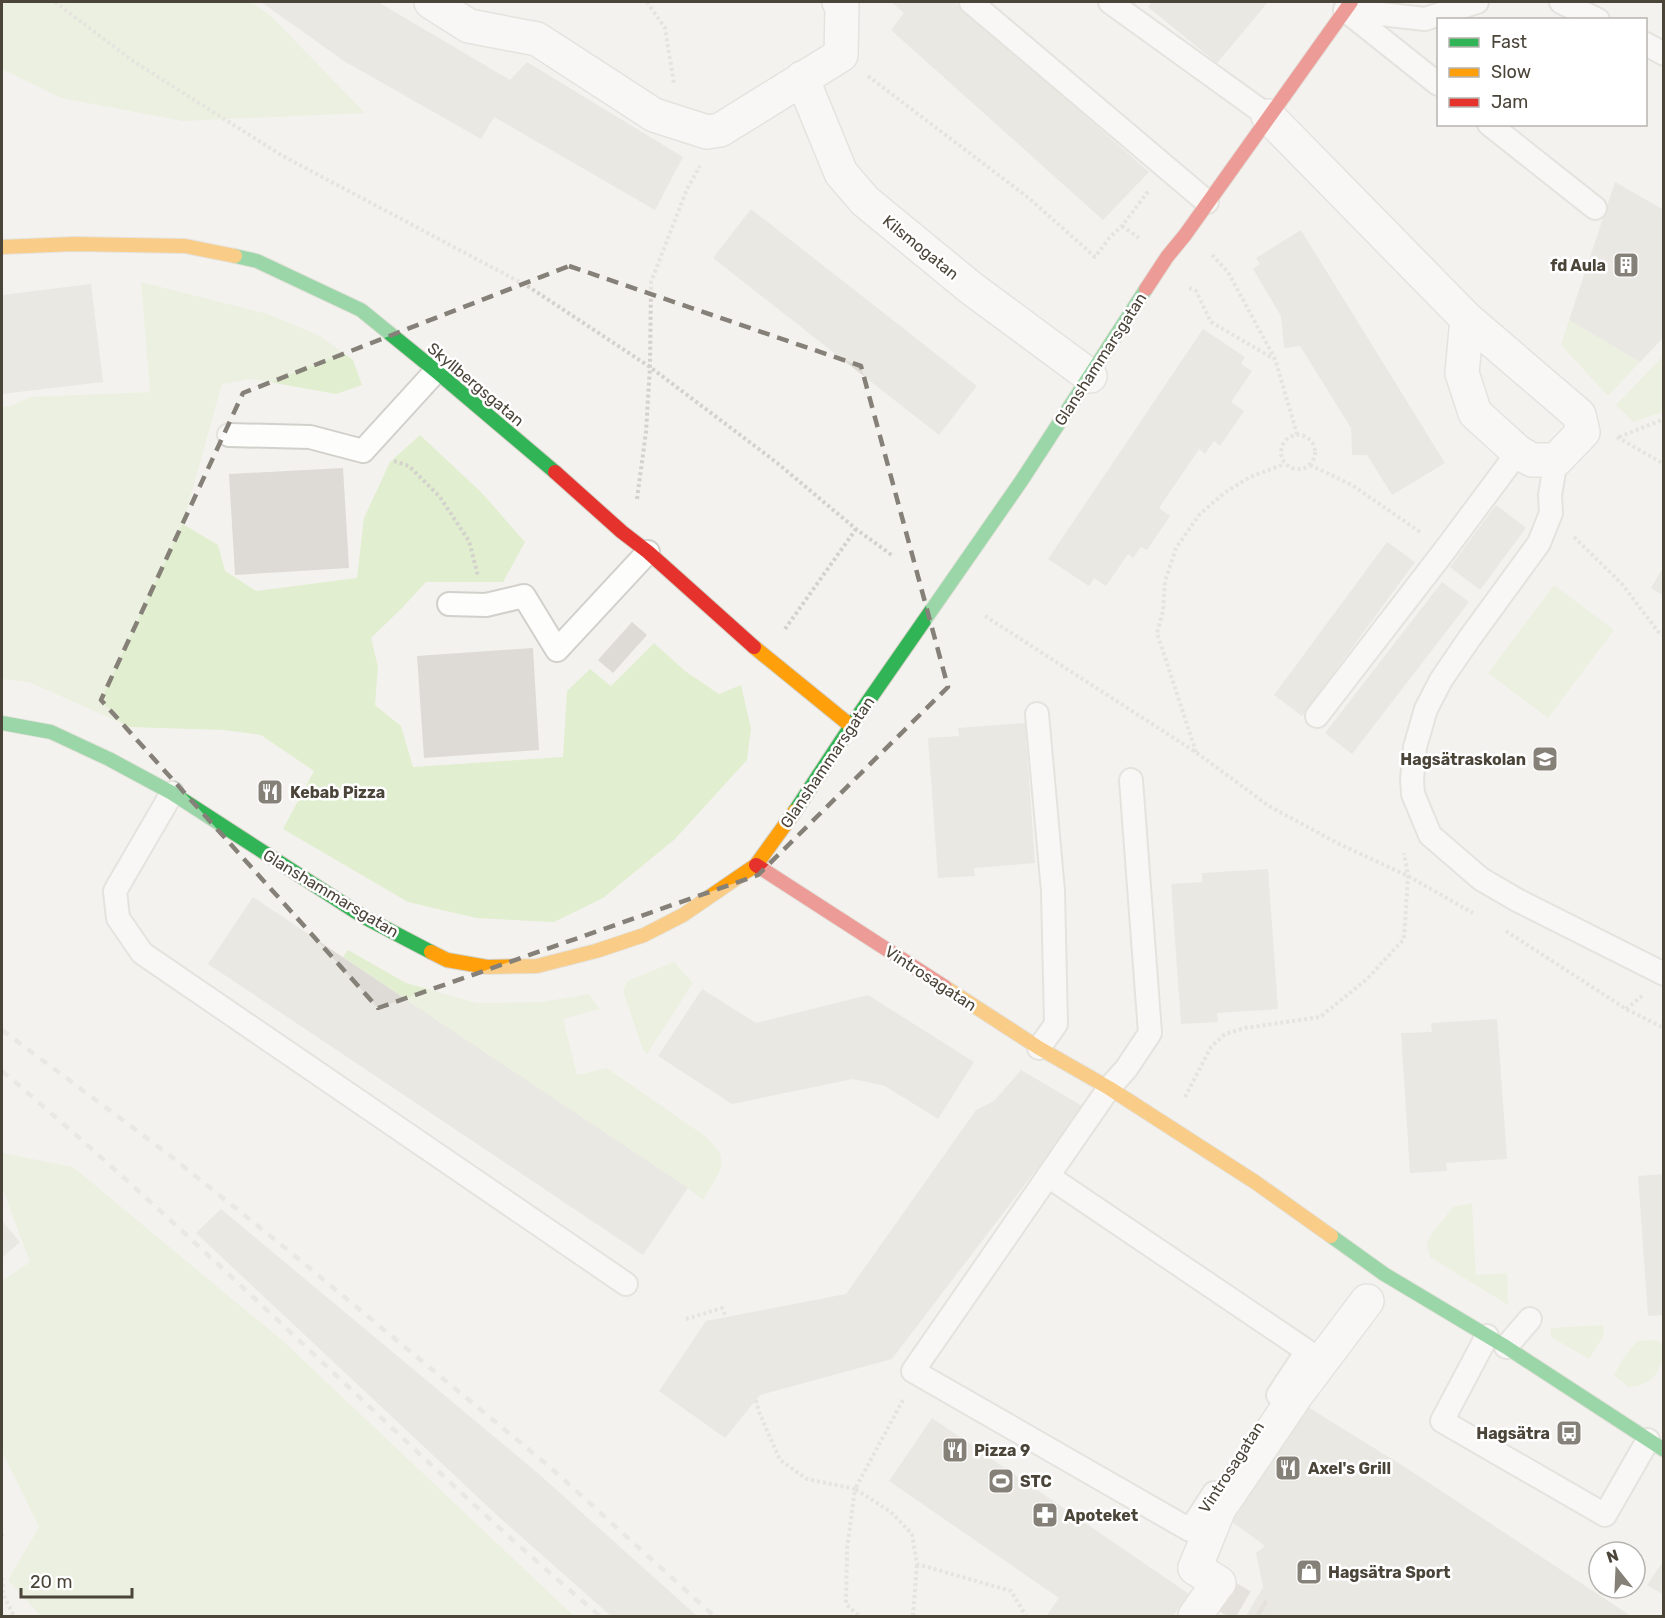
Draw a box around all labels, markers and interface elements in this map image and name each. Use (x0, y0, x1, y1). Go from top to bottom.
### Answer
legend (1437, 18, 1647, 126)
text: Fast (1491, 31, 1527, 53)
text: Slow (1491, 61, 1531, 83)
text: Jam (1491, 91, 1528, 113)
street label: Kilsmogatan (879, 211, 962, 284)
building icon: fd Aula (1611, 250, 1641, 280)
place label: fd Aula (1550, 256, 1606, 275)
street label: Glanshammarsgatan (1050, 289, 1151, 429)
street label: Skyllbergsgatan (424, 339, 528, 430)
street label: Glanshammarsgatan (776, 693, 879, 832)
school or university icon: Hagsätraskolan (1530, 744, 1560, 774)
place label: Hagsätraskolan (1400, 750, 1526, 769)
restaurant icon: Kebab Pizza (255, 777, 285, 807)
place label: Kebab Pizza (290, 783, 385, 802)
street label: Glanshammarsgatan (260, 845, 402, 941)
street label: Vintrosagatan (881, 942, 980, 1015)
street label: Vintrosagatan (1195, 1418, 1268, 1517)
bus stop icon: Hagsätra (1554, 1418, 1584, 1448)
place label: Hagsätra (1476, 1424, 1550, 1443)
restaurant icon: Pizza 9 (940, 1435, 970, 1465)
place label: Pizza 9 (974, 1441, 1030, 1460)
restaurant icon: Axel's Grill (1273, 1453, 1303, 1483)
place label: Axel's Grill (1308, 1459, 1391, 1478)
sports icon: STC (986, 1466, 1016, 1496)
place label: STC (1020, 1472, 1052, 1491)
pharmacy icon: Apoteket (1030, 1500, 1060, 1530)
place label: Apoteket (1064, 1506, 1139, 1525)
north arrow (1587, 1540, 1647, 1600)
text: N (1604, 1545, 1621, 1567)
shop icon: Hagsätra Sport (1294, 1557, 1324, 1587)
scale bar (21, 1561, 132, 1599)
place label: Hagsätra Sport (1328, 1563, 1451, 1582)
text: 20 m (30, 1571, 72, 1593)

